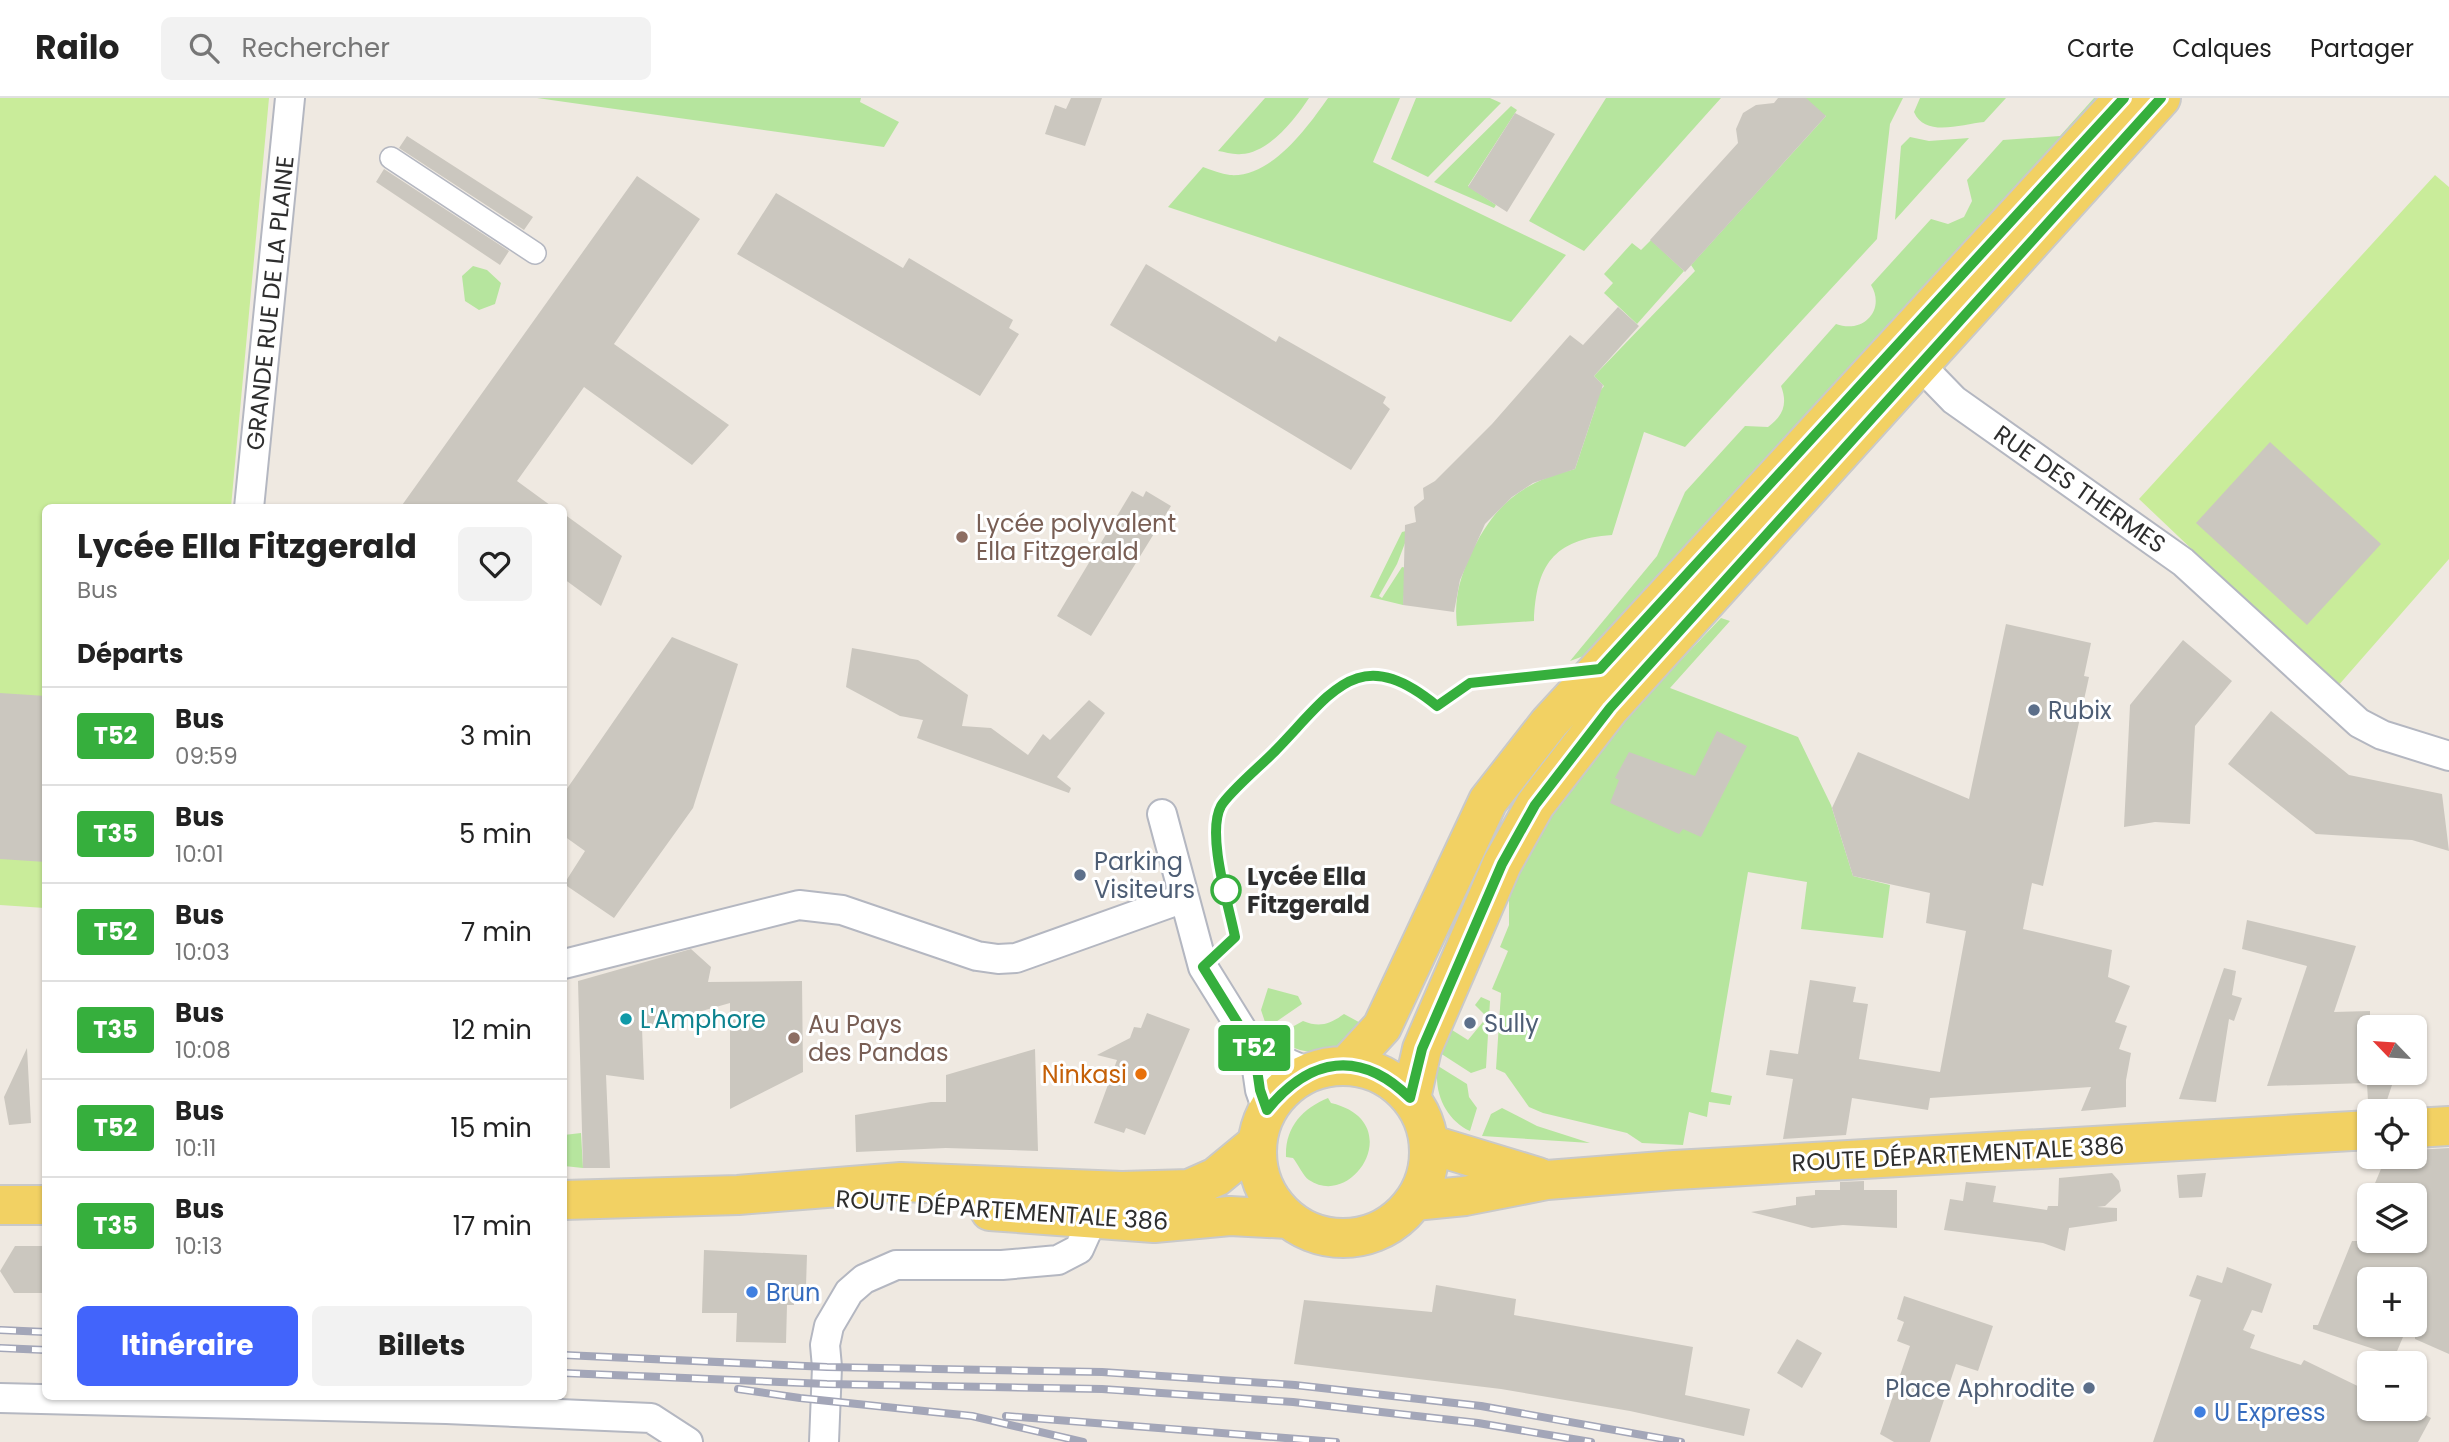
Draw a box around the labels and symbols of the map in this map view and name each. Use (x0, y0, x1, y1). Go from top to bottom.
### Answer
street label: GRANDE RUE DE LA PLAINE (238, 154, 302, 452)
street label: RUE DES THERMES (1987, 417, 2173, 561)
place label: Lycée polyvalent Ella Fitzgerald (976, 507, 1176, 568)
marker: Lycée polyvalent Ella Fitzgerald (954, 529, 970, 545)
place label: Rubix (2048, 694, 2112, 727)
marker: Rubix (2026, 702, 2042, 718)
place label: Parking Visiteurs (1094, 845, 1195, 906)
place label: Lycée Ella Fitzgerald (1247, 860, 1370, 921)
marker: Parking Visiteurs (1072, 867, 1088, 883)
marker: Lycée Ella Fitzgerald (1211, 875, 1241, 905)
place label: L'Amphore (640, 1003, 766, 1036)
place label: Sully (1484, 1007, 1539, 1040)
place label: Au Pays des Pandas (808, 1008, 949, 1069)
marker: L'Amphore (618, 1011, 634, 1027)
marker: Sully (1462, 1015, 1478, 1031)
north arrow (2357, 1015, 2427, 1085)
line badge: T52 (1214, 1025, 1294, 1071)
marker: Au Pays des Pandas (786, 1030, 802, 1046)
place label: Ninkasi (1042, 1058, 1127, 1091)
marker: Ninkasi (1133, 1066, 1149, 1082)
street label: ROUTE DÉPARTEMENTALE 386 (1791, 1129, 2125, 1179)
street label: ROUTE DÉPARTEMENTALE 386 (835, 1182, 1169, 1238)
place label: Brun (766, 1276, 820, 1309)
marker: Brun (744, 1284, 760, 1300)
place label: Place Aphrodite (1885, 1372, 2075, 1405)
marker: Place Aphrodite (2081, 1380, 2097, 1396)
place label: U Express (2214, 1396, 2326, 1429)
marker: U Express (2192, 1404, 2208, 1420)

